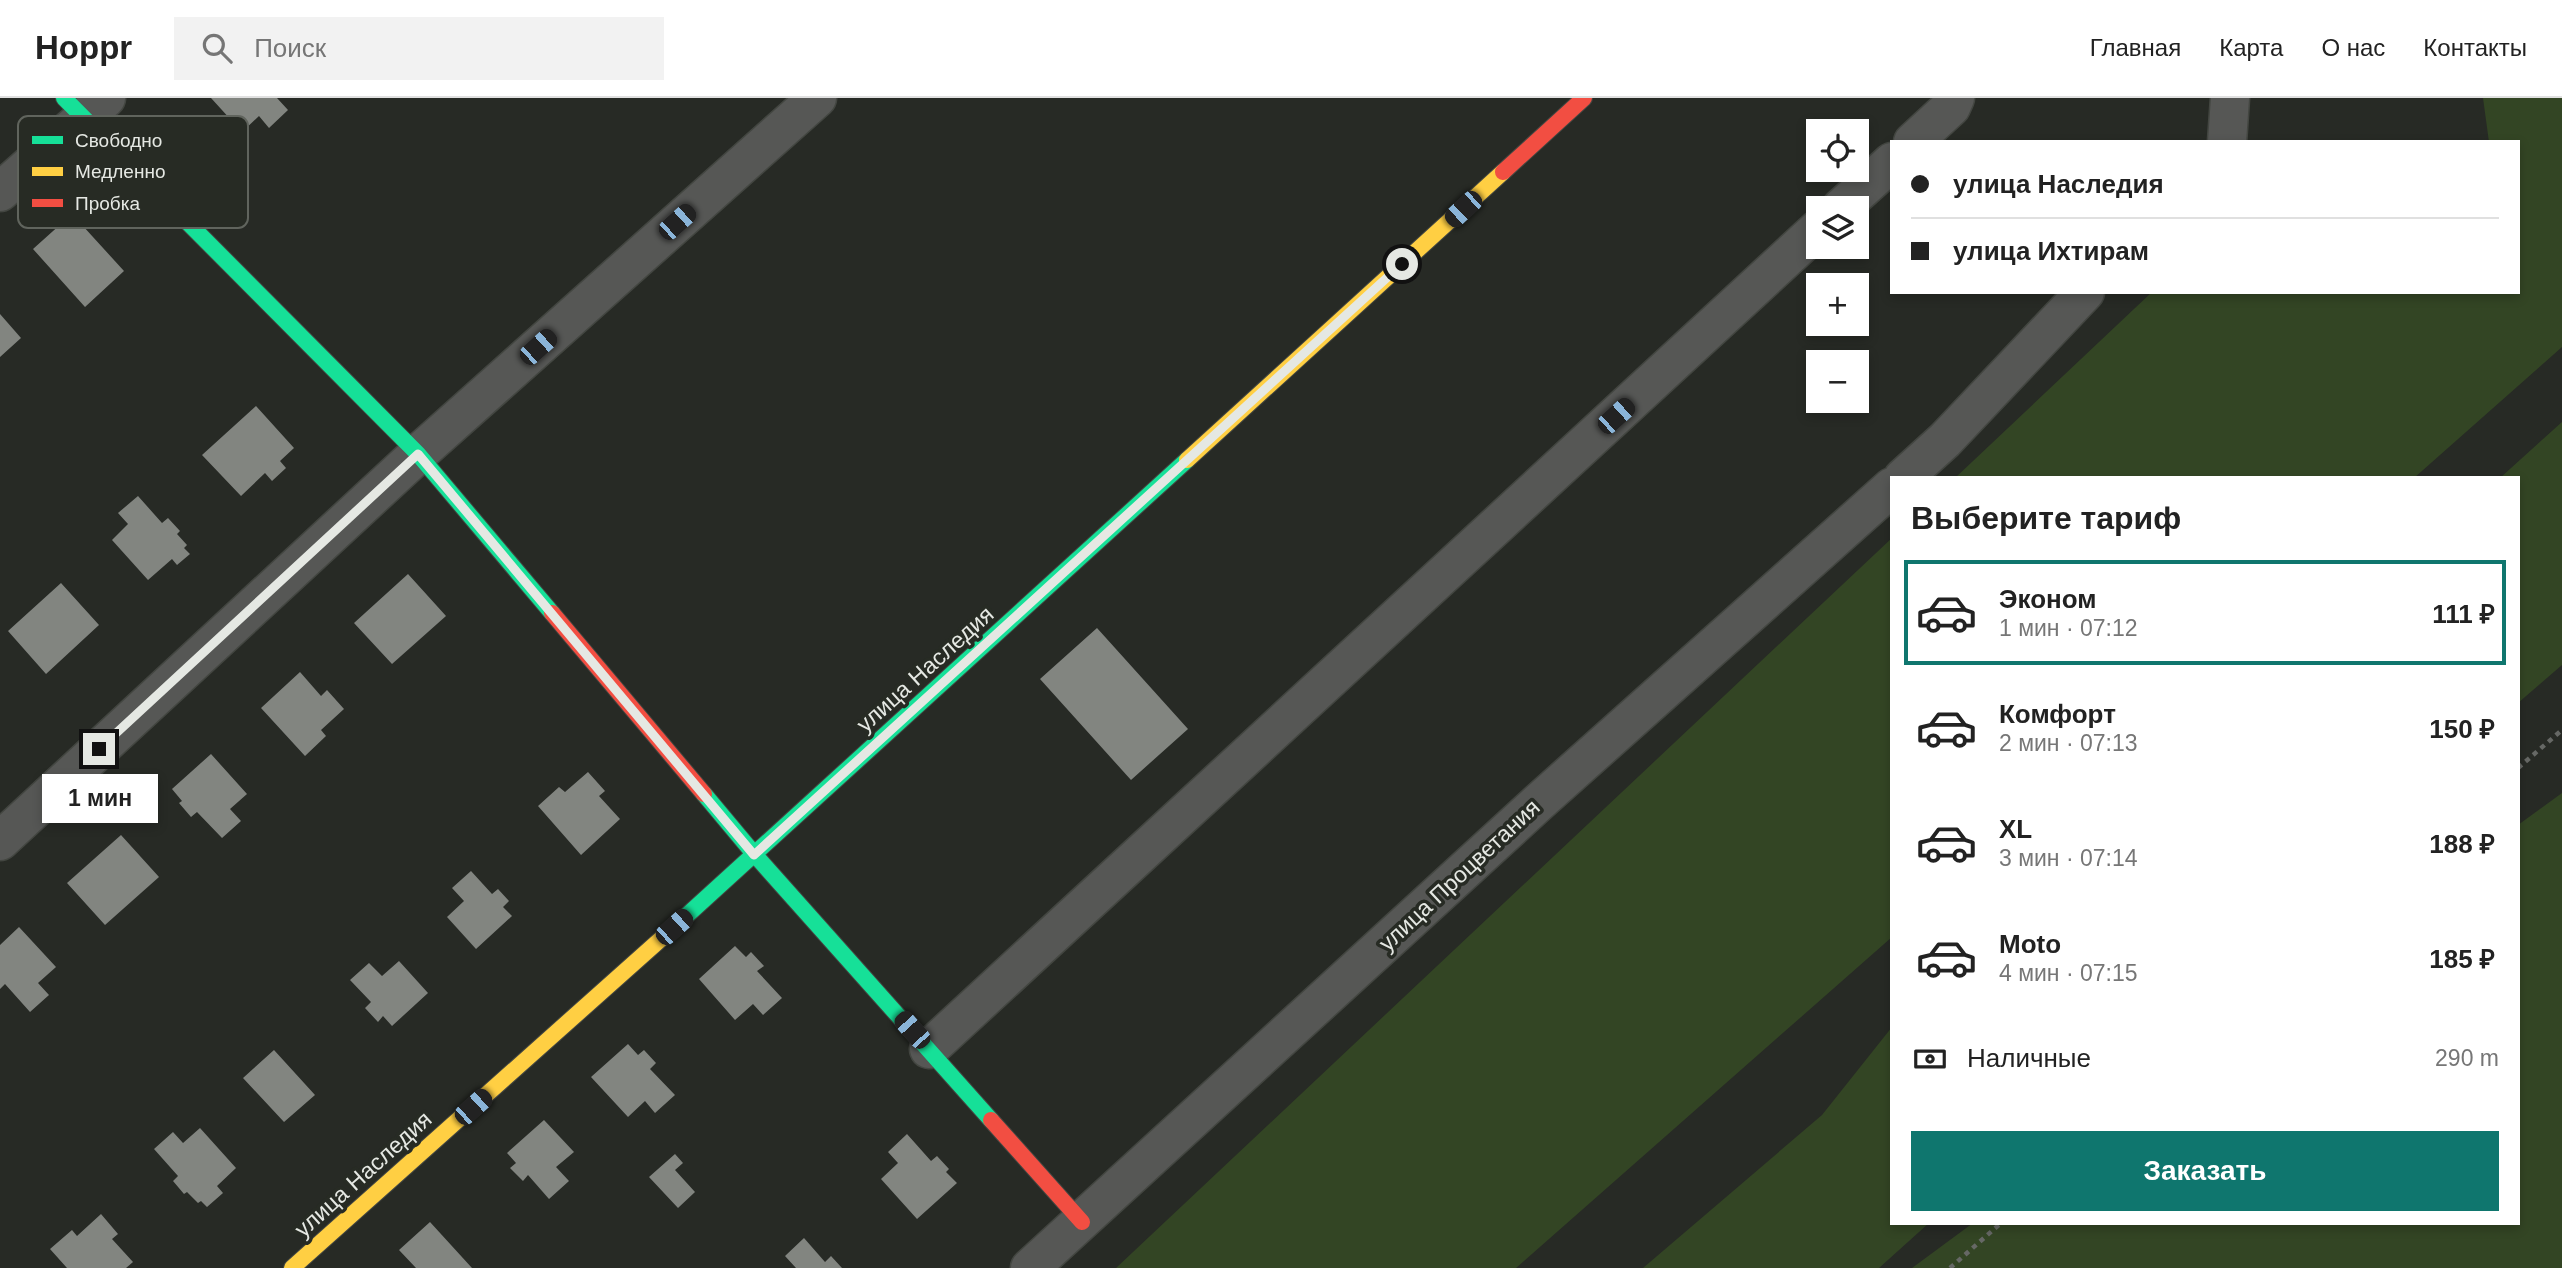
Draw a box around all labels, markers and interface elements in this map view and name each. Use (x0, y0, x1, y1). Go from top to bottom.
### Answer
search box (174, 17, 664, 80)
text: Hoppr (35, 29, 132, 66)
icon: search (198, 29, 236, 67)
text: Поиск (254, 33, 326, 63)
text: Главная (2090, 34, 2181, 61)
text: Карта (2219, 34, 2283, 61)
text: О нас (2321, 34, 2385, 61)
text: Контакты (2423, 34, 2527, 61)
legend (18, 116, 248, 228)
map controls (1806, 119, 1869, 413)
button: locate (1806, 119, 1869, 182)
text: Свободно (75, 130, 162, 151)
text: Медленно (75, 161, 165, 182)
text: улица Наследия (1953, 169, 2164, 199)
car (1441, 187, 1486, 231)
text: Пробка (75, 193, 140, 214)
button: layers (1806, 196, 1869, 259)
car (655, 200, 700, 244)
text: улица Ихтирам (1953, 236, 2149, 266)
route start (1386, 248, 1418, 280)
button: + (1806, 273, 1869, 336)
car (516, 325, 561, 369)
button: − (1806, 350, 1869, 413)
car (1594, 394, 1639, 438)
text: Выберите тариф (1911, 500, 2181, 536)
icon: car (1915, 581, 1978, 644)
text: Эконом (1999, 584, 2097, 614)
text: 111 ₽ (2432, 599, 2495, 629)
street label: улица Наследия (851, 601, 999, 737)
text: 1 мин · 07:12 (1999, 615, 2138, 641)
icon: car (1915, 696, 1978, 759)
text: Комфорт (1999, 699, 2116, 729)
text: 150 ₽ (2429, 714, 2495, 744)
text: 2 мин · 07:13 (1999, 730, 2138, 756)
route end (83, 733, 115, 765)
callout: 1 мин (41, 774, 157, 822)
text: 1 мин (68, 785, 132, 811)
street label: улица Процветания (1373, 794, 1545, 956)
icon: car (1915, 811, 1978, 874)
text: XL (1999, 814, 2032, 844)
text: 188 ₽ (2429, 829, 2495, 859)
text: 3 мин · 07:14 (1999, 845, 2138, 871)
car (652, 905, 697, 949)
icon: car (1915, 926, 1978, 989)
text: Moto (1999, 929, 2061, 959)
text: 185 ₽ (2429, 944, 2495, 974)
text: 4 мин · 07:15 (1999, 960, 2138, 986)
car (891, 1007, 934, 1053)
icon: cash (1911, 1040, 1949, 1078)
text: Наличные (1967, 1043, 2091, 1073)
text: 290 m (2435, 1045, 2499, 1071)
car (451, 1085, 496, 1129)
street label: улица Наследия (289, 1106, 437, 1242)
button: Заказать (1911, 1131, 2499, 1211)

